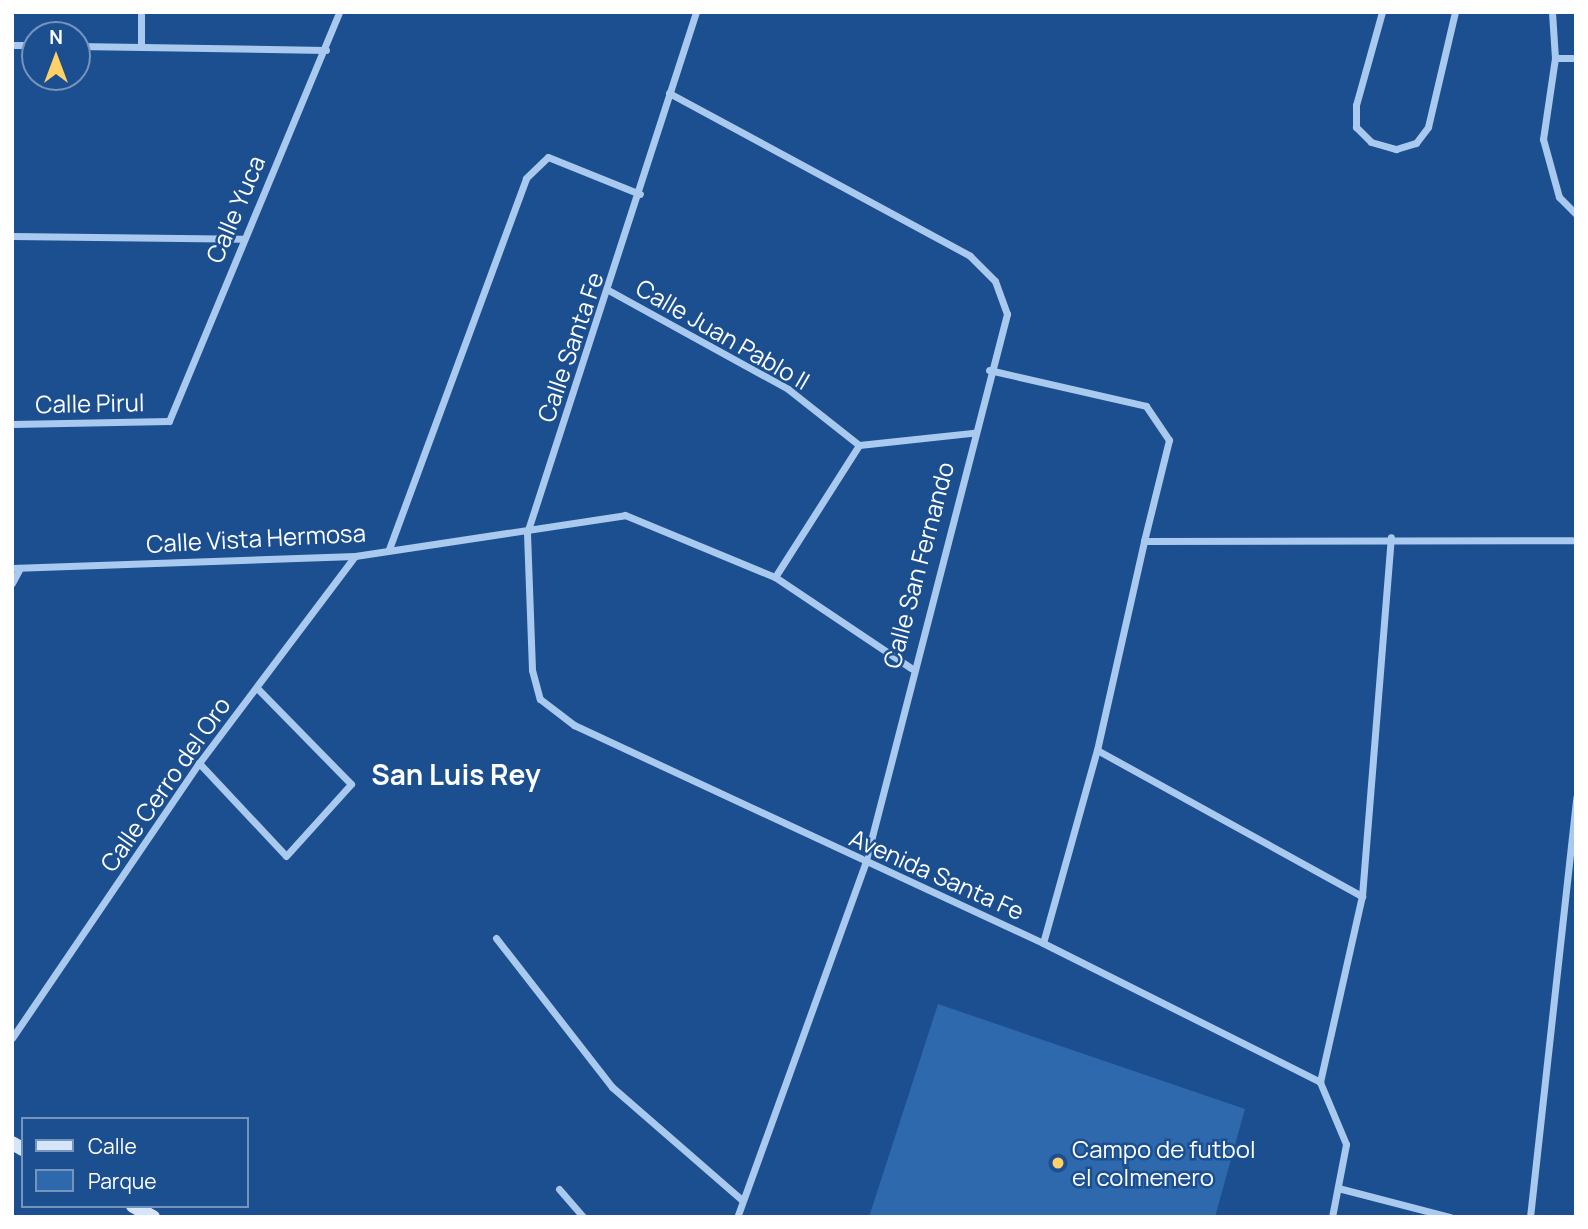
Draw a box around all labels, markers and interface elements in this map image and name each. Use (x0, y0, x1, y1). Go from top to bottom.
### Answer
north arrow (21, 21, 91, 91)
text: N (49, 24, 63, 50)
street label: Calle Yuca (200, 151, 270, 267)
street label: Calle Santa Fe (531, 268, 609, 426)
street label: Calle Juan Pablo II (631, 273, 815, 395)
street label: Calle Pirul (35, 388, 145, 418)
street label: Calle San Fernando (877, 459, 959, 671)
street label: Calle Vista Hermosa (145, 518, 367, 558)
street label: Calle Cerro del Oro (94, 691, 236, 877)
district label: San Luis Rey (371, 757, 541, 791)
street label: Avenida Santa Fe (845, 823, 1029, 925)
legend (21, 1117, 248, 1208)
text: Calle (88, 1132, 137, 1160)
place label: Campo de futbol el colmenero (1072, 1135, 1255, 1191)
marker: Campo de futbol el colmenero (1050, 1155, 1066, 1171)
text: Parque (88, 1167, 157, 1195)

